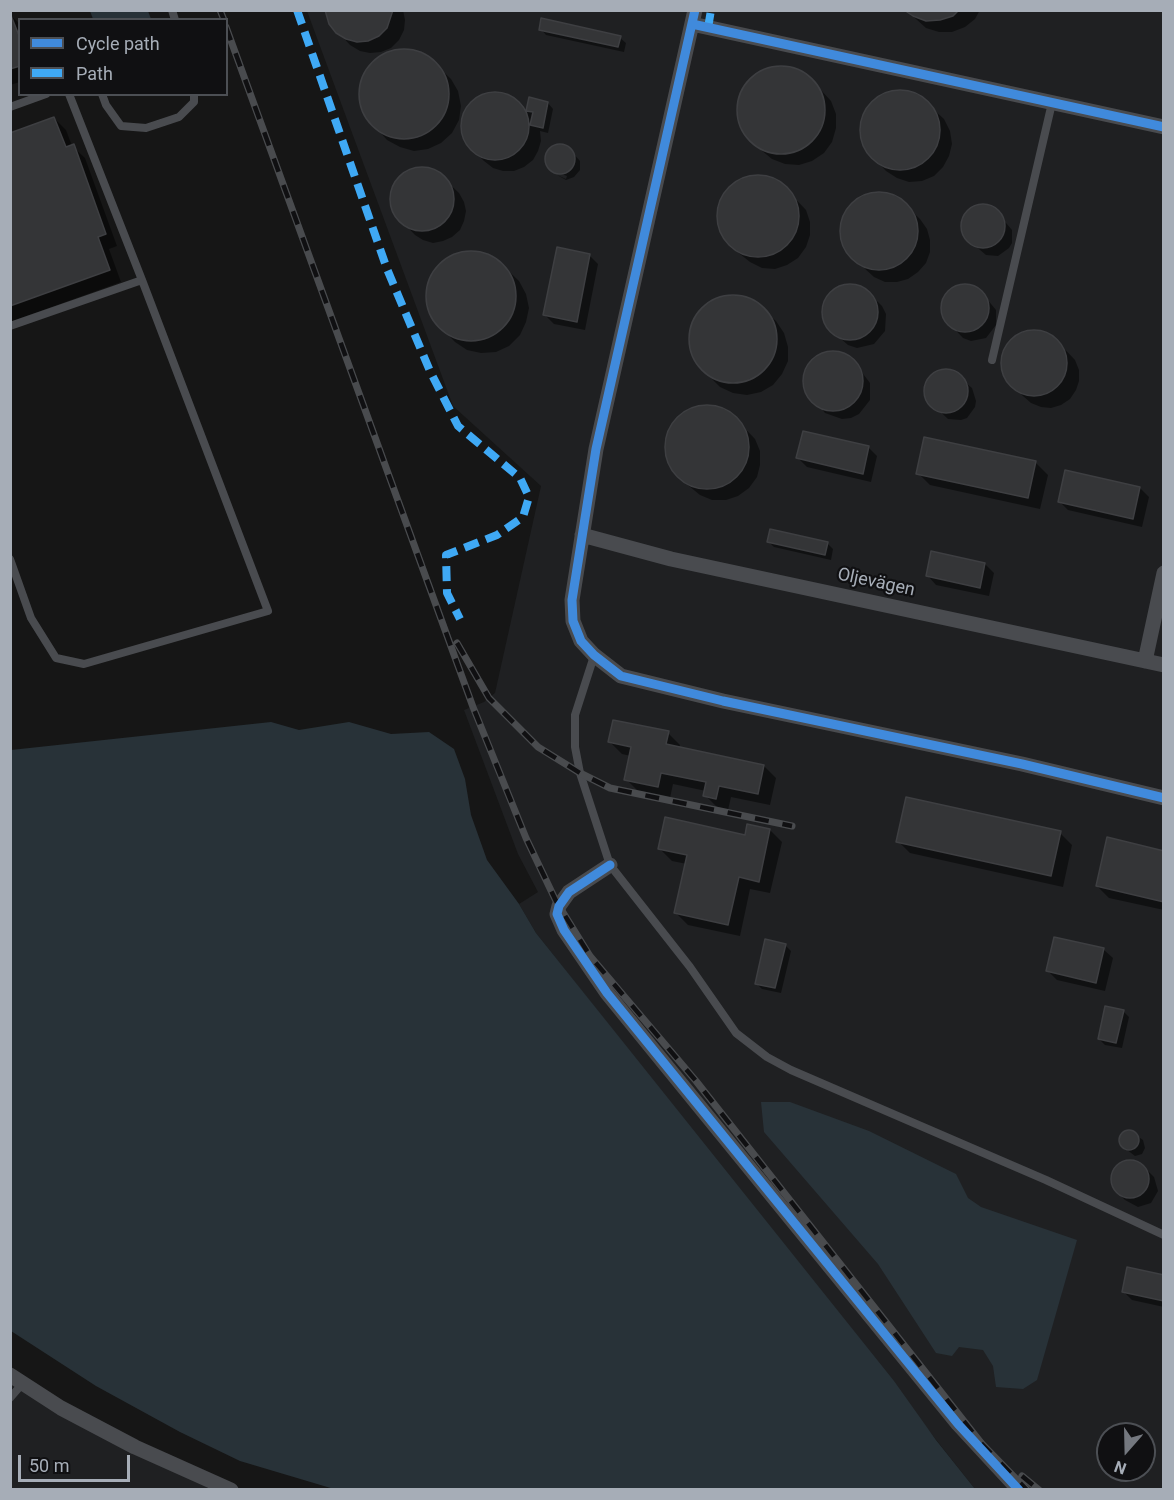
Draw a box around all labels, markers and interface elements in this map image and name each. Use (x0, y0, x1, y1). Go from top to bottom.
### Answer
legend (18, 18, 228, 96)
text: Cycle path (76, 33, 160, 54)
text: Path (76, 63, 113, 84)
street label: Oljevägen (835, 564, 917, 602)
north arrow (1096, 1422, 1156, 1482)
scale bar (21, 1443, 134, 1481)
text: 50 m (29, 1455, 69, 1476)
text: N (1112, 1457, 1129, 1478)

